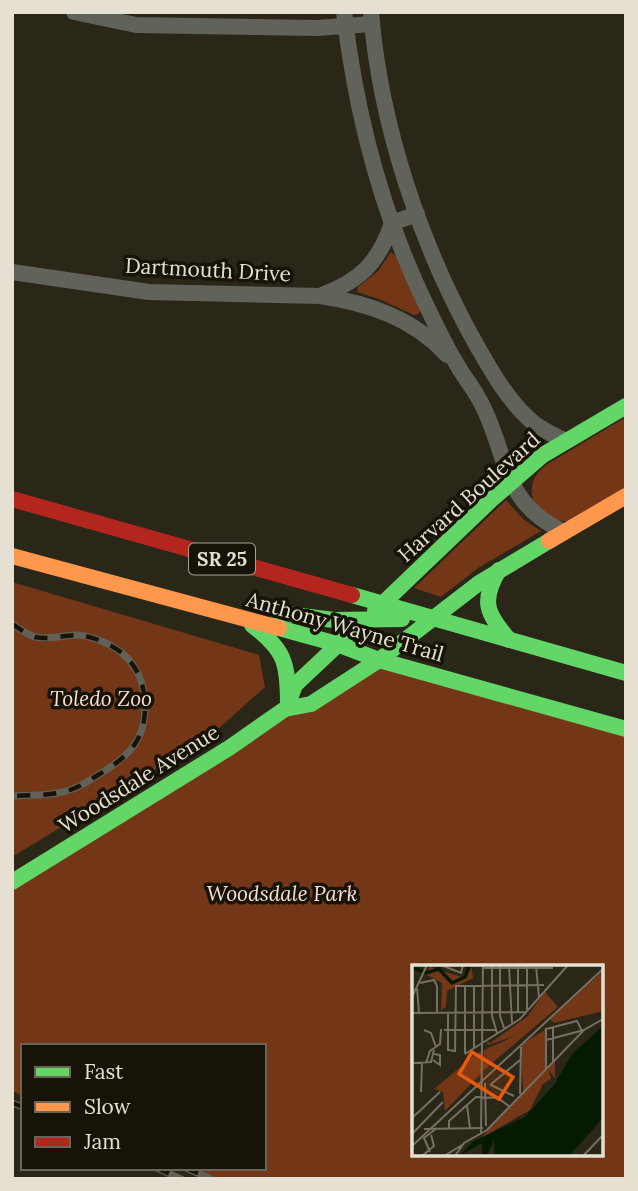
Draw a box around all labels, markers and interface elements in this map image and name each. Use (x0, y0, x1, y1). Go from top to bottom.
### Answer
street label: Dartmouth Drive (124, 252, 292, 287)
street label: Harvard Boulevard (392, 426, 545, 568)
road number: SR 25 (189, 544, 255, 574)
street label: Anthony Wayne Trail (242, 585, 447, 668)
park label: Toledo Zoo (50, 685, 152, 712)
street label: Woodsdale Avenue (53, 718, 224, 839)
park label: Woodsdale Park (207, 880, 357, 907)
inset map (412, 965, 603, 1156)
legend (21, 1044, 266, 1170)
text: Fast (84, 1058, 124, 1085)
text: Slow (84, 1093, 131, 1120)
text: Jam (83, 1128, 121, 1155)

